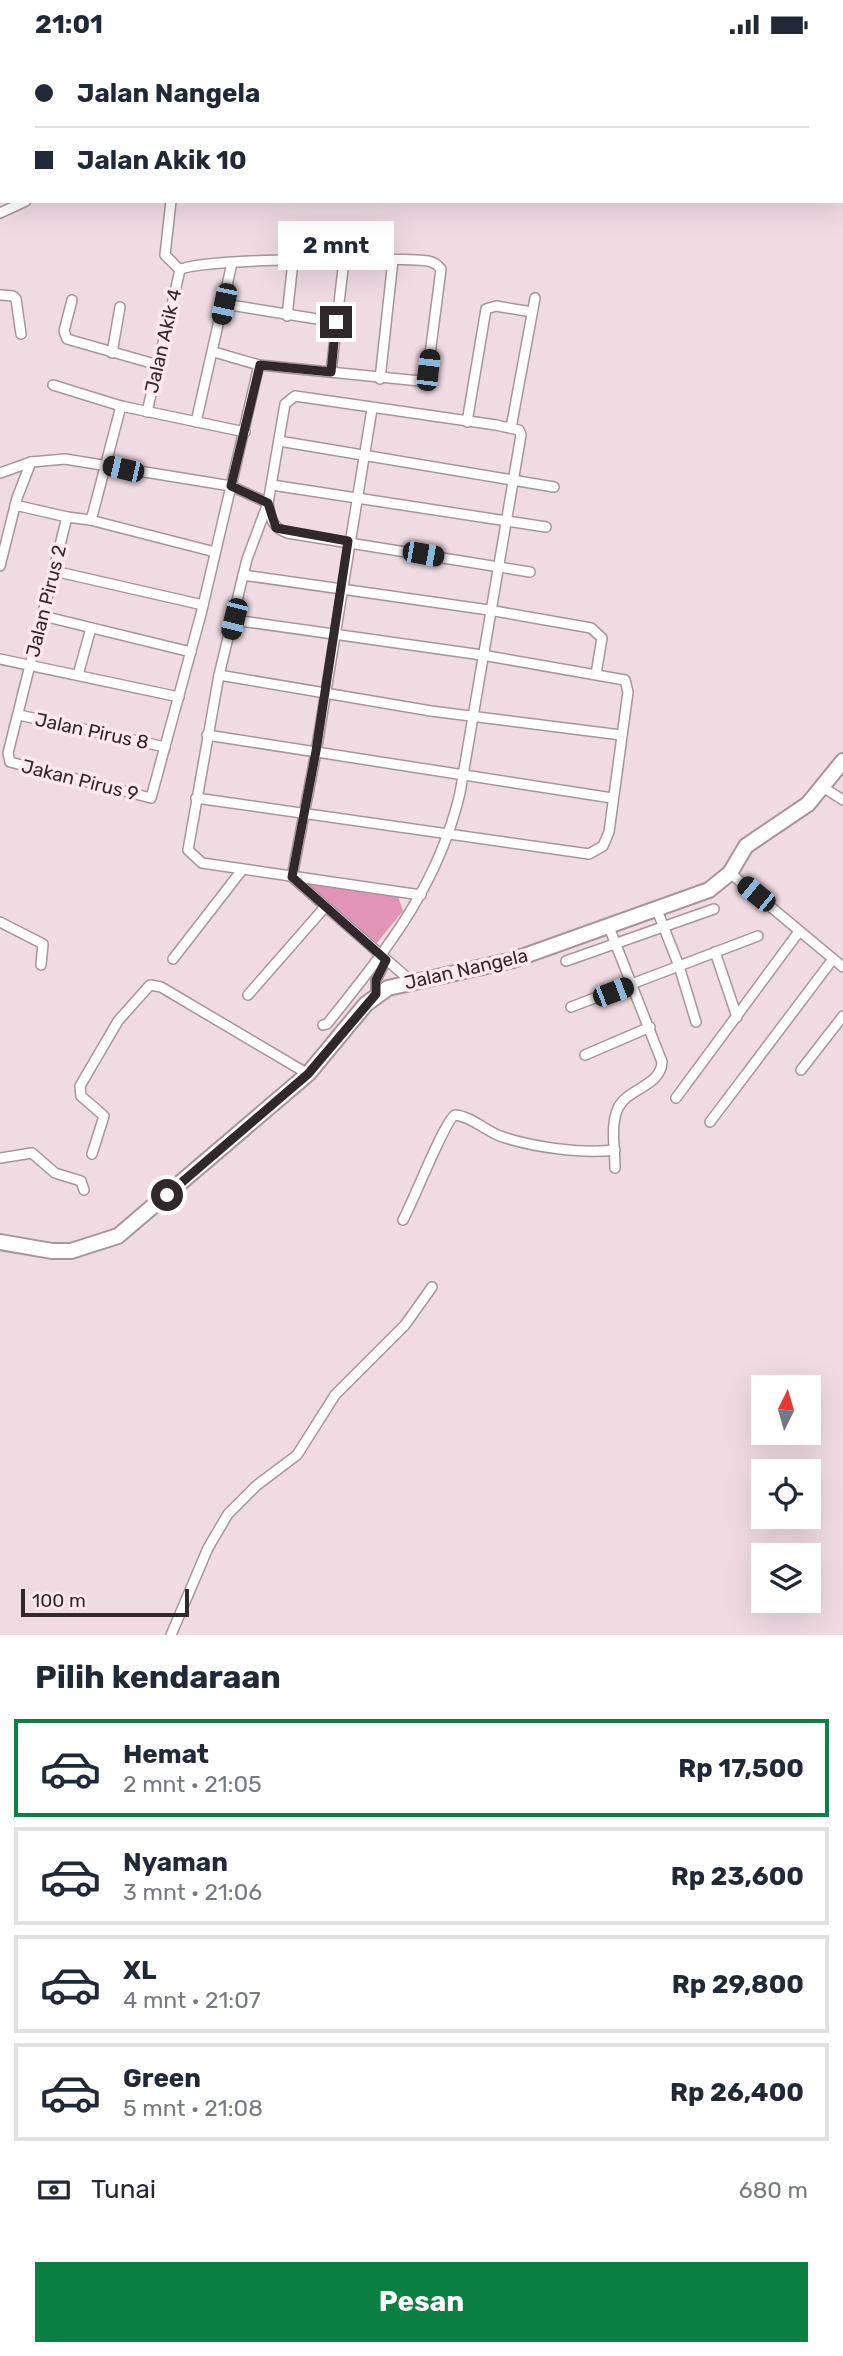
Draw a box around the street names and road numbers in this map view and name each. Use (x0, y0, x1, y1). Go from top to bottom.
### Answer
street label: Jalan Akik 4 (140, 286, 186, 395)
street label: Jalan Pirus 2 (21, 543, 71, 659)
street label: Jalan Pirus 8 (33, 708, 151, 754)
street label: Jakan Pirus 9 (19, 754, 141, 806)
street label: Jalan Nangela (402, 944, 530, 994)

